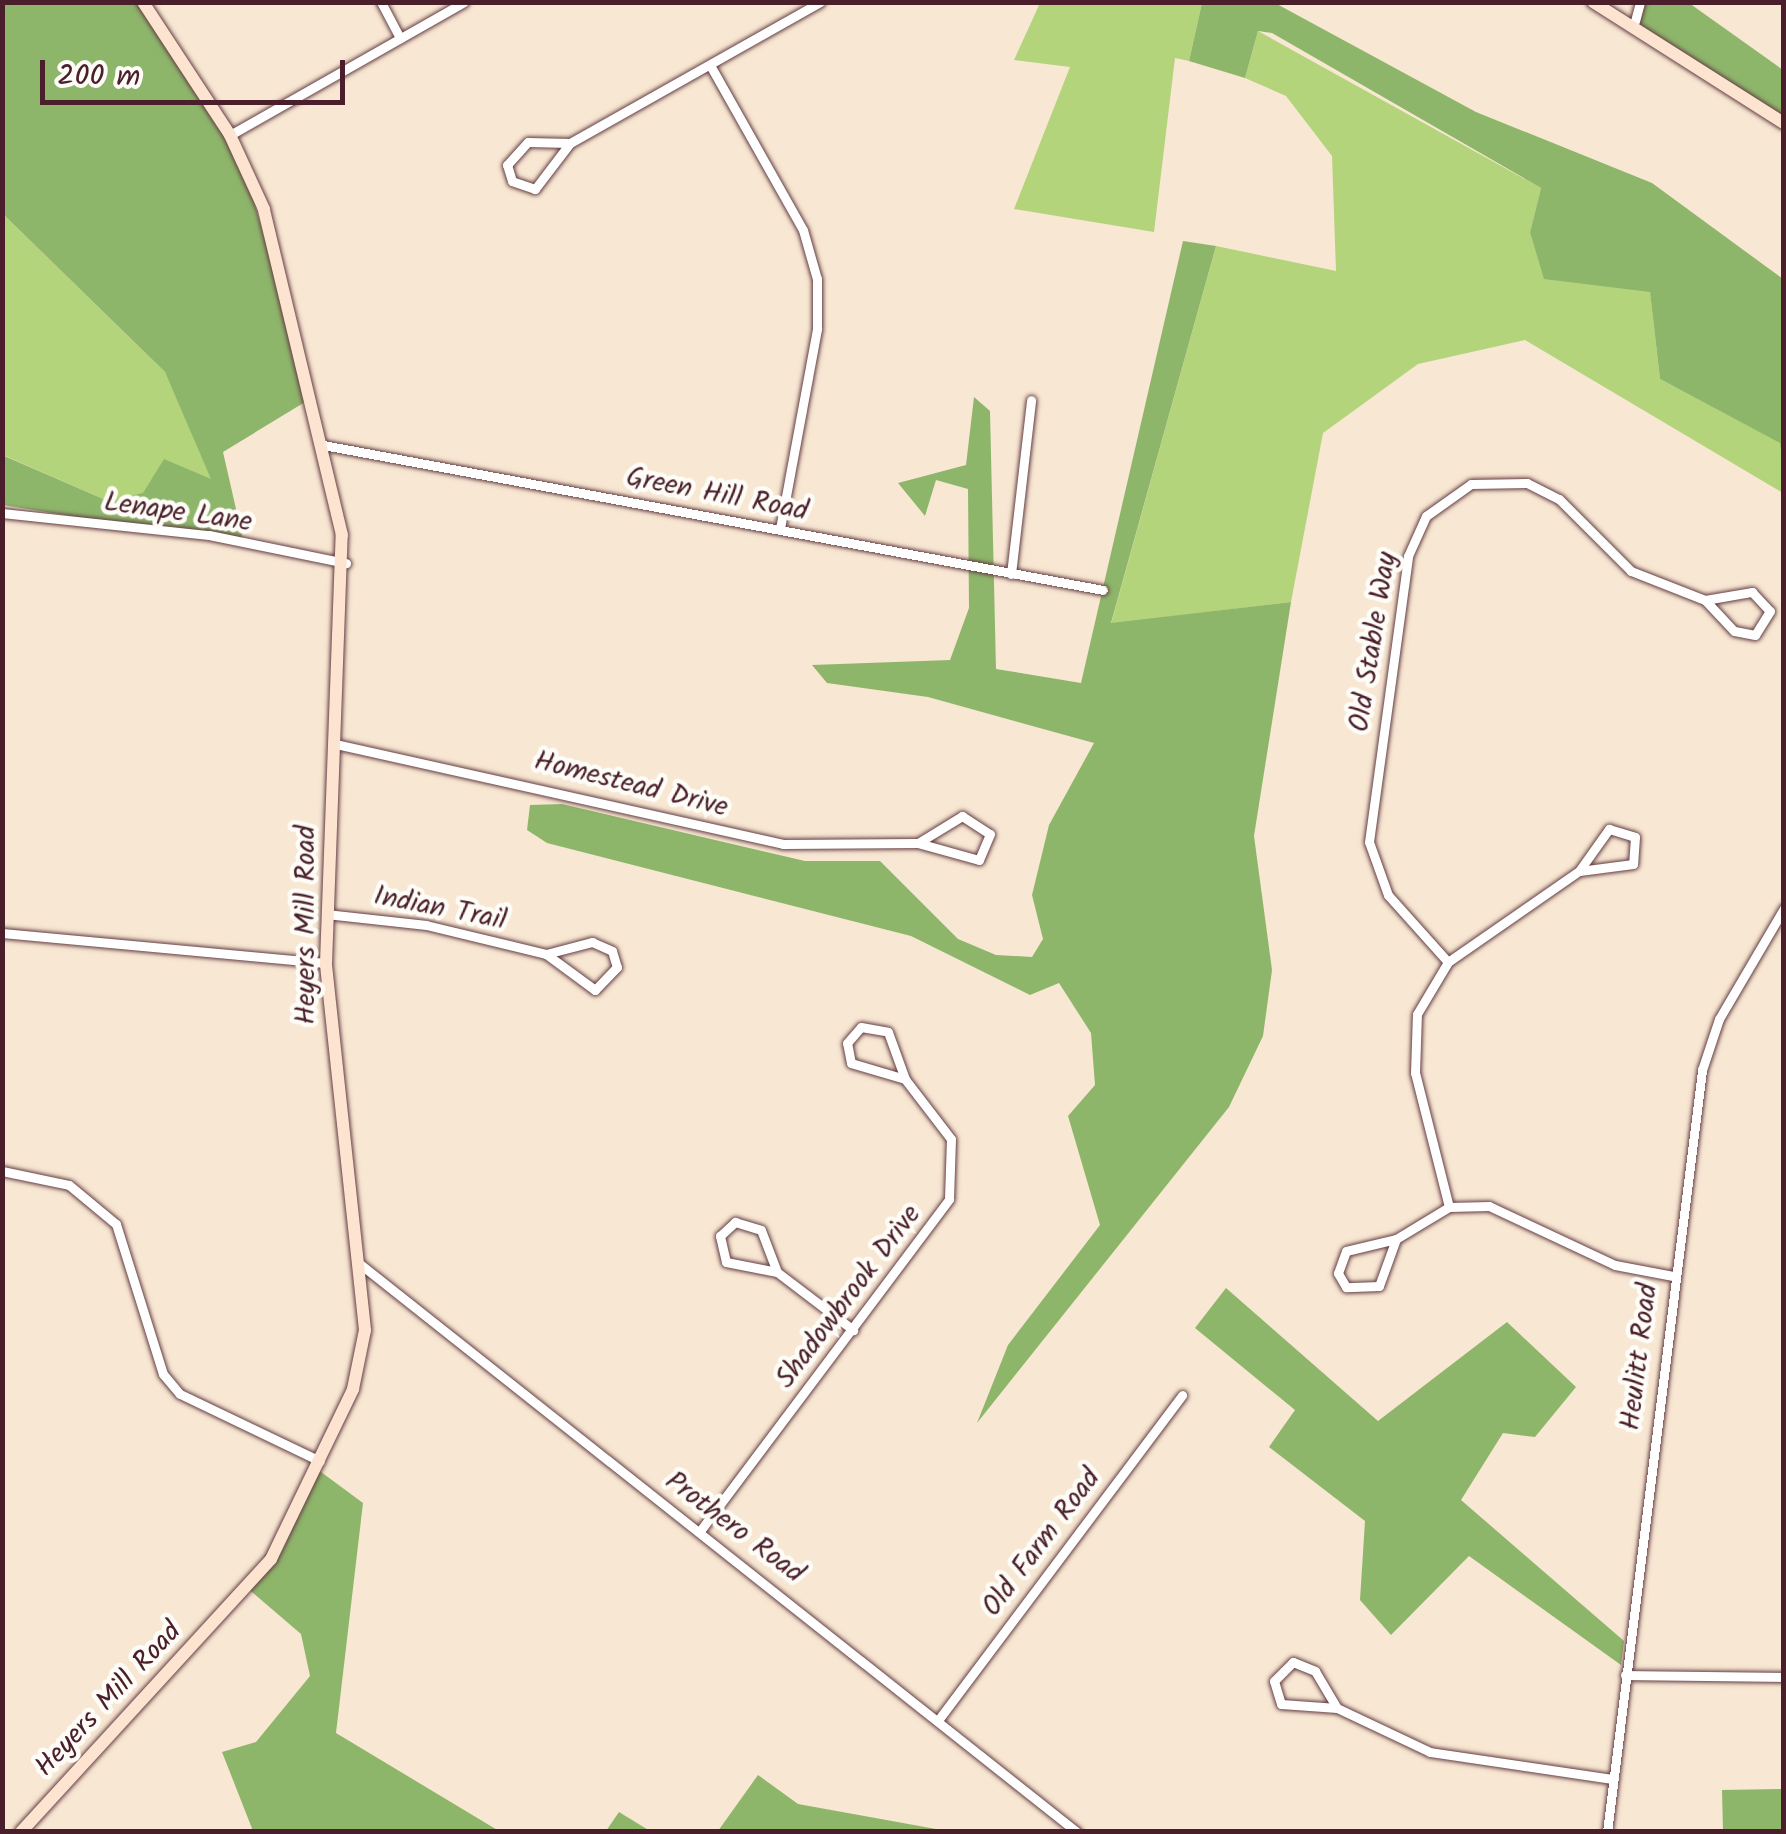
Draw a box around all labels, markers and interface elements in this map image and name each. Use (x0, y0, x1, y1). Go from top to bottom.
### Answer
scale bar (45, 40, 350, 102)
text: 200 m (57, 53, 140, 101)
street label: Green Hill Road (623, 461, 811, 529)
street label: Lenape Lane (102, 486, 254, 540)
street label: Old Stable Way (1343, 550, 1405, 734)
street label: Homestead Drive (531, 745, 731, 825)
street label: Heyers Mill Road (290, 825, 324, 1025)
street label: Indian Trail (371, 880, 509, 938)
street label: Shadowbrook Drive (769, 1199, 929, 1395)
street label: Heulitt Road (1614, 1282, 1666, 1432)
street label: Old Farm Road (976, 1463, 1108, 1623)
street label: Prothero Road (658, 1465, 810, 1591)
street label: Heyers Mill Road (29, 1616, 189, 1784)

